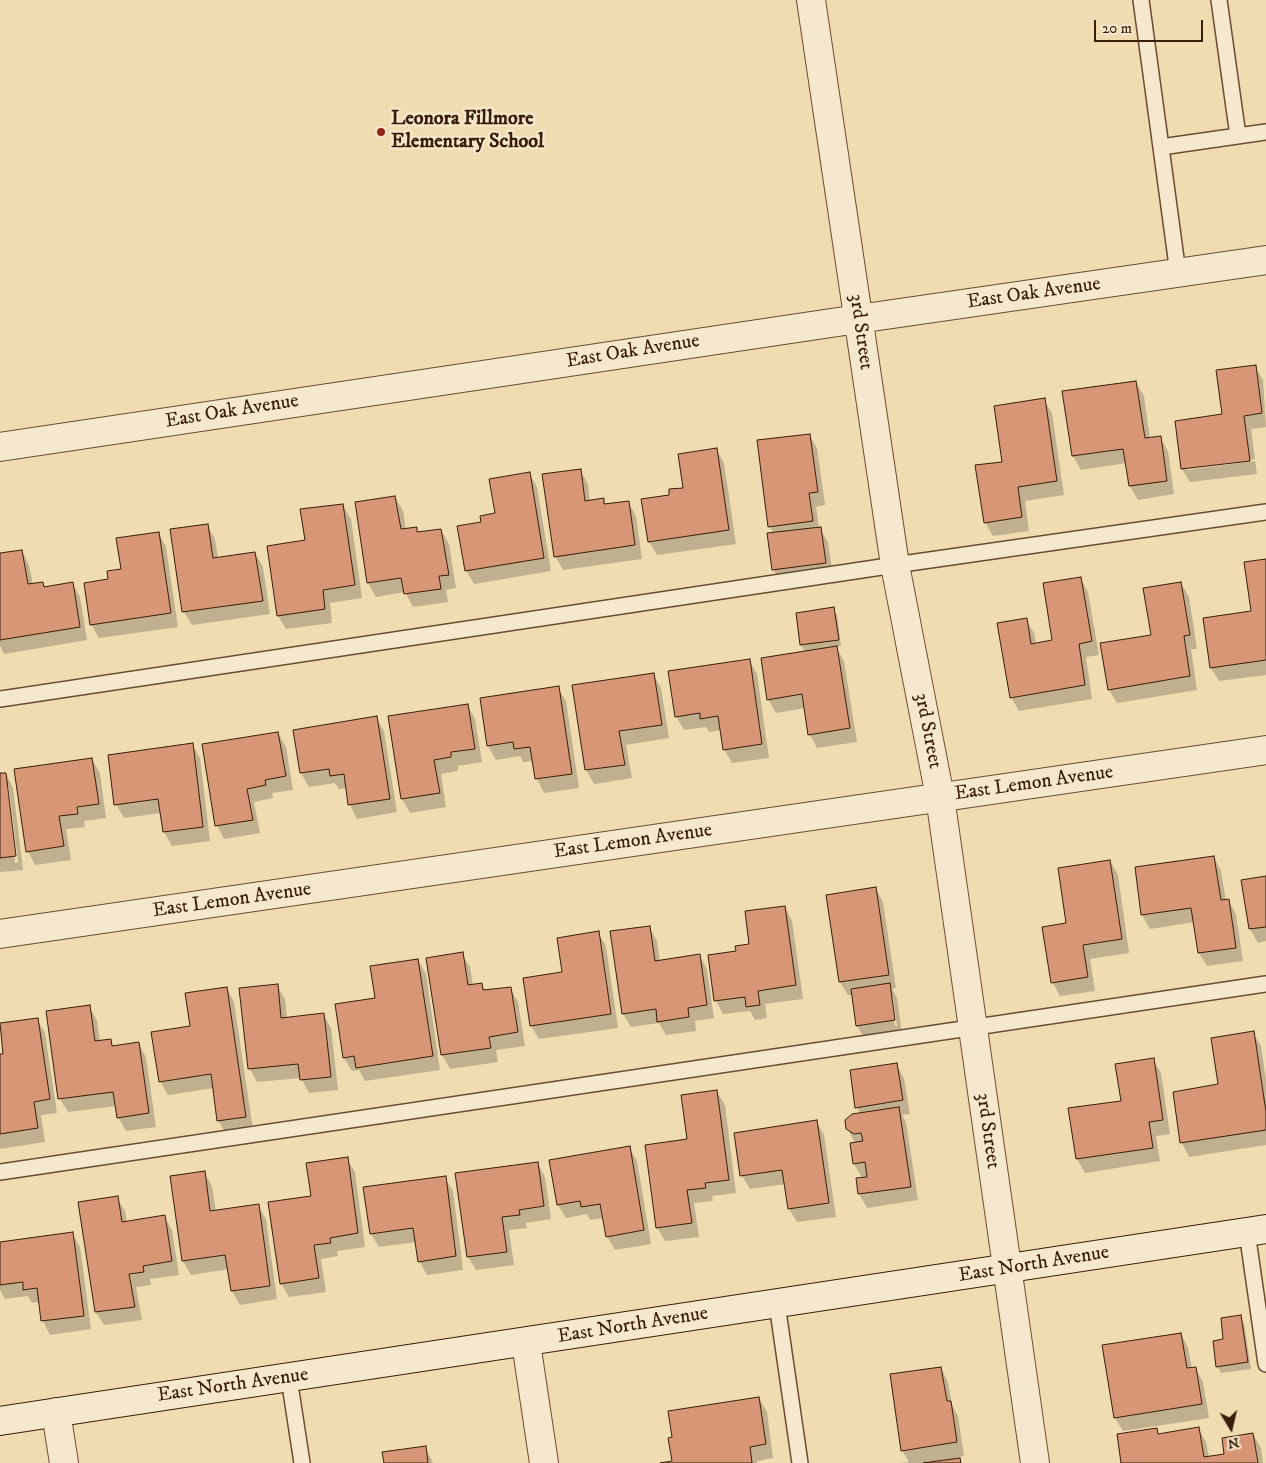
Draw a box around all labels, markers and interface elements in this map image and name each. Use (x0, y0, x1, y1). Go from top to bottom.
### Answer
scale bar (1096, 10, 1205, 42)
text: 20 m (1102, 19, 1132, 38)
place label: Leonora Fillmore Elementary School (391, 108, 544, 155)
marker: Leonora Fillmore Elementary School (375, 126, 387, 138)
street label: East Oak Avenue (966, 273, 1102, 315)
street label: 3rd Street (843, 292, 877, 372)
street label: East Oak Avenue (565, 330, 701, 374)
street label: East Oak Avenue (164, 390, 300, 434)
street label: 3rd Street (908, 691, 946, 771)
street label: East Lemon Avenue (953, 761, 1115, 807)
street label: East Lemon Avenue (552, 819, 714, 865)
street label: East Lemon Avenue (151, 878, 313, 924)
street label: 3rd Street (970, 1091, 1004, 1171)
street label: East North Avenue (957, 1241, 1111, 1289)
street label: East North Avenue (556, 1302, 710, 1350)
street label: East North Avenue (156, 1364, 310, 1408)
north arrow (1206, 1403, 1256, 1453)
text: N (1226, 1433, 1240, 1453)

